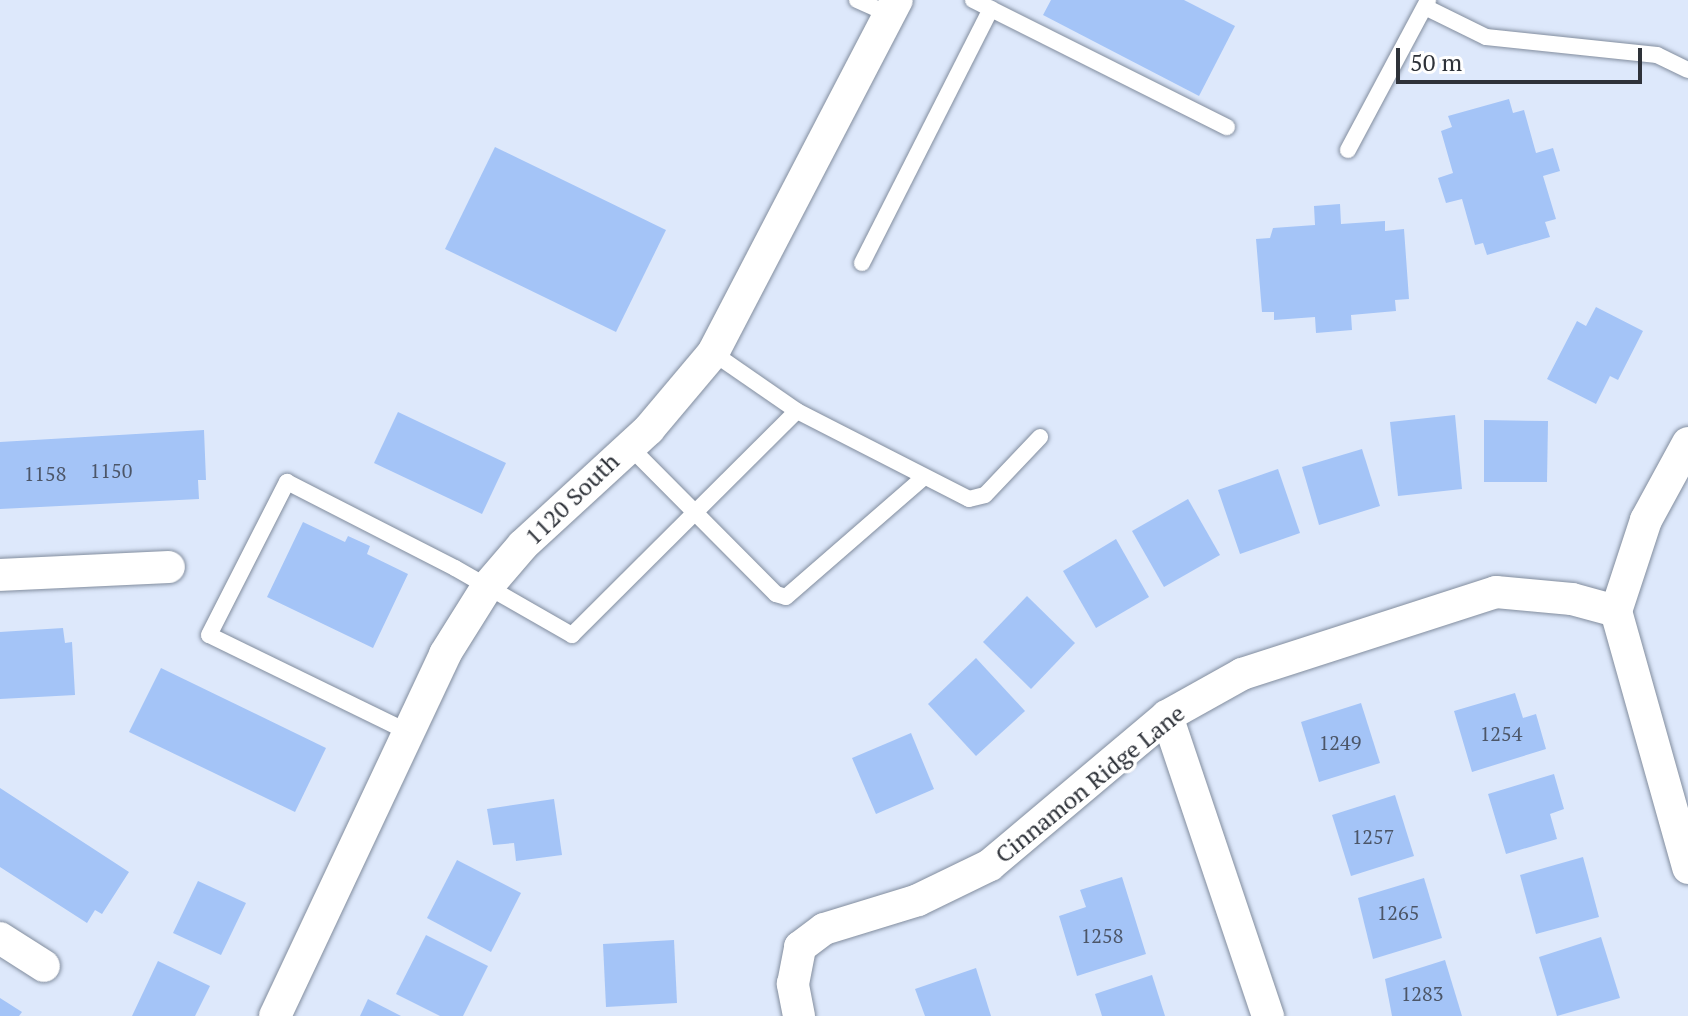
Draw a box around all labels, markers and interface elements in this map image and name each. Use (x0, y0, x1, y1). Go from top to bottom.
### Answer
scale bar (1400, 32, 1646, 82)
text: 50 m (1410, 46, 1462, 78)
street label: 1120 South (519, 447, 625, 551)
house number: 1150 (90, 458, 132, 482)
house number: 1158 (24, 461, 66, 485)
street label: Cinnamon Ridge Lane (989, 699, 1191, 869)
house number: 1254 (1480, 721, 1522, 745)
house number: 1249 (1319, 730, 1361, 754)
house number: 1257 (1352, 824, 1394, 848)
house number: 1265 (1377, 900, 1419, 924)
house number: 1258 (1081, 923, 1123, 947)
house number: 1283 (1401, 981, 1443, 1005)

